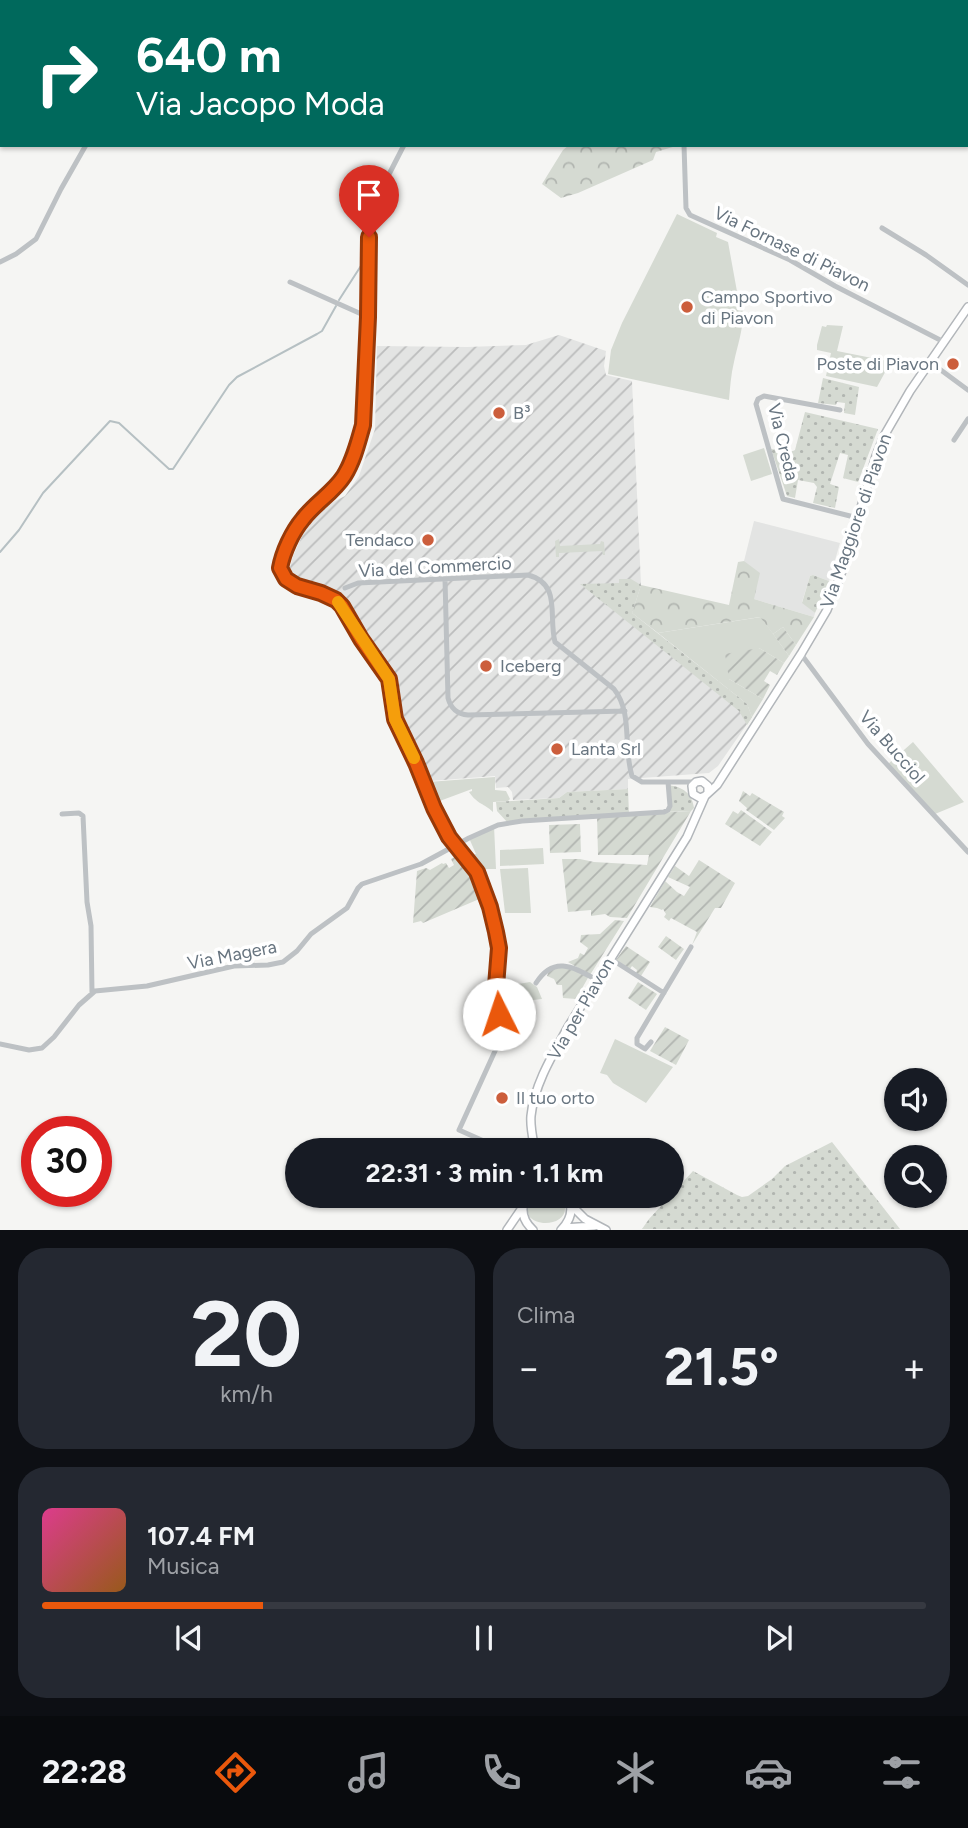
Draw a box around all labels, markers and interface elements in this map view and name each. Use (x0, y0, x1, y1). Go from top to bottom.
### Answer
text: 640 m (136, 25, 282, 84)
icon: right (21, 28, 112, 119)
text: Via Jacopo Moda (136, 85, 385, 123)
pin (339, 165, 399, 237)
icon: arrive (350, 176, 388, 214)
street label: Via Fornase di Piavon (710, 202, 874, 296)
place label: Campo Sportivo di Piavon (701, 286, 833, 329)
marker: Campo Sportivo di Piavon (679, 299, 695, 315)
place label: Poste di Piavon (816, 353, 939, 375)
marker: Poste di Piavon (945, 356, 961, 372)
street label: Via Creda (763, 401, 803, 483)
place label: B³ (513, 402, 530, 424)
marker: B³ (491, 405, 507, 421)
street label: Via Maggiore di Piavon (816, 431, 896, 611)
place label: Tendaco (345, 529, 414, 551)
marker: Tendaco (420, 532, 436, 548)
street label: Via del Commercio (358, 552, 512, 582)
place label: Iceberg (500, 655, 561, 677)
marker: Iceberg (478, 658, 494, 674)
street label: Via Bucciol (854, 706, 930, 788)
place label: Lanta Srl (571, 738, 641, 760)
marker: Lanta Srl (549, 741, 565, 757)
street label: Via Magera (186, 936, 278, 974)
street label: Via per Piavon (543, 954, 619, 1064)
position arrow (462, 977, 536, 1051)
map controls (884, 1068, 947, 1208)
button: sound (884, 1068, 947, 1131)
place label: Il tuo orto (516, 1087, 595, 1109)
marker: Il tuo orto (494, 1090, 510, 1106)
speed limit sign: 30 (21, 1116, 112, 1207)
button: search (884, 1145, 947, 1208)
text: 22:31 · 3 min · 1.1 km (366, 1157, 603, 1189)
text: 20 (191, 1280, 302, 1389)
text: Clima (517, 1301, 575, 1329)
text: 21.5° (664, 1336, 779, 1398)
text: − (517, 1345, 541, 1391)
text: + (902, 1345, 926, 1391)
text: km/h (220, 1380, 273, 1408)
text: 107.4 FM (147, 1520, 255, 1552)
text: Musica (147, 1552, 220, 1580)
icon: previous (170, 1619, 208, 1657)
icon: pause (465, 1619, 503, 1657)
icon: next (760, 1619, 798, 1657)
icon: directions (211, 1748, 260, 1797)
icon: music (344, 1748, 393, 1797)
icon: phone (477, 1748, 526, 1797)
icon: climate (611, 1748, 660, 1797)
icon: car (744, 1748, 793, 1797)
icon: filters (877, 1748, 926, 1797)
text: 22:28 (42, 1753, 127, 1791)

